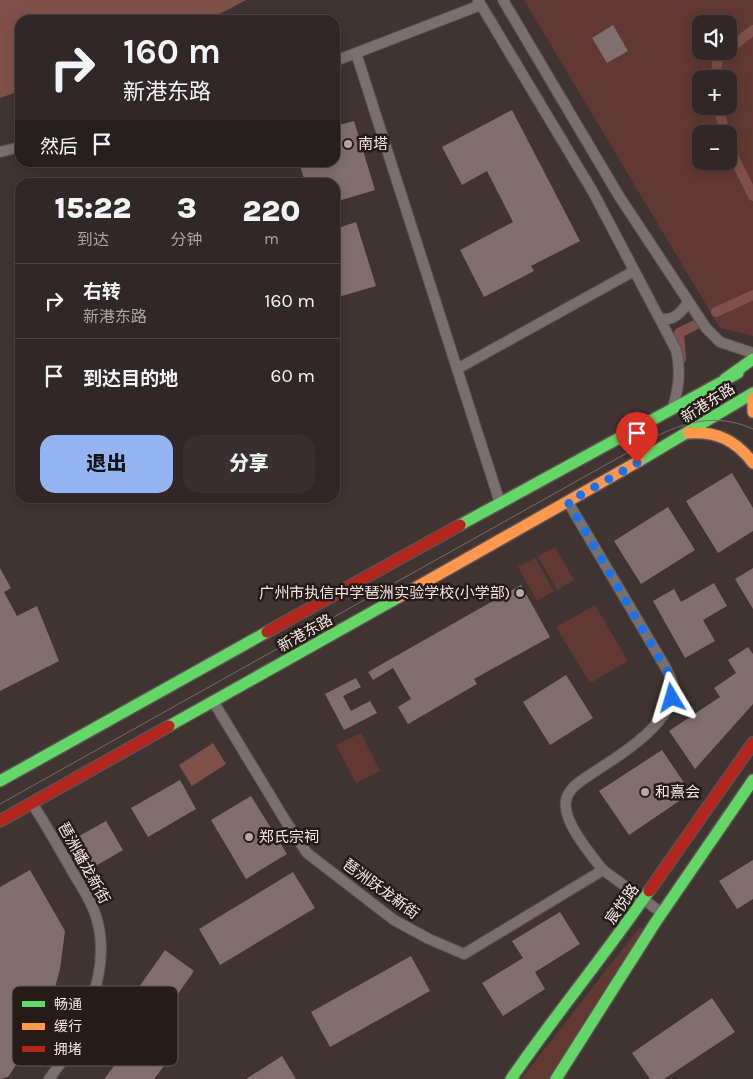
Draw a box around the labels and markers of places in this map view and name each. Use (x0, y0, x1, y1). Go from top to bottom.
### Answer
place label: 南塔 (358, 135, 388, 153)
marker: 南塔 (342, 138, 354, 150)
pin (616, 412, 658, 463)
place label: 广州市执信中学琶洲实验学校(小学部) (259, 584, 510, 602)
marker: 广州市执信中学琶洲实验学校(小学部) (514, 587, 526, 599)
place label: 和熹会 (655, 783, 700, 801)
marker: 和熹会 (639, 786, 651, 798)
place label: 郑氏宗祠 (259, 828, 319, 846)
marker: 郑氏宗祠 (243, 831, 255, 843)

